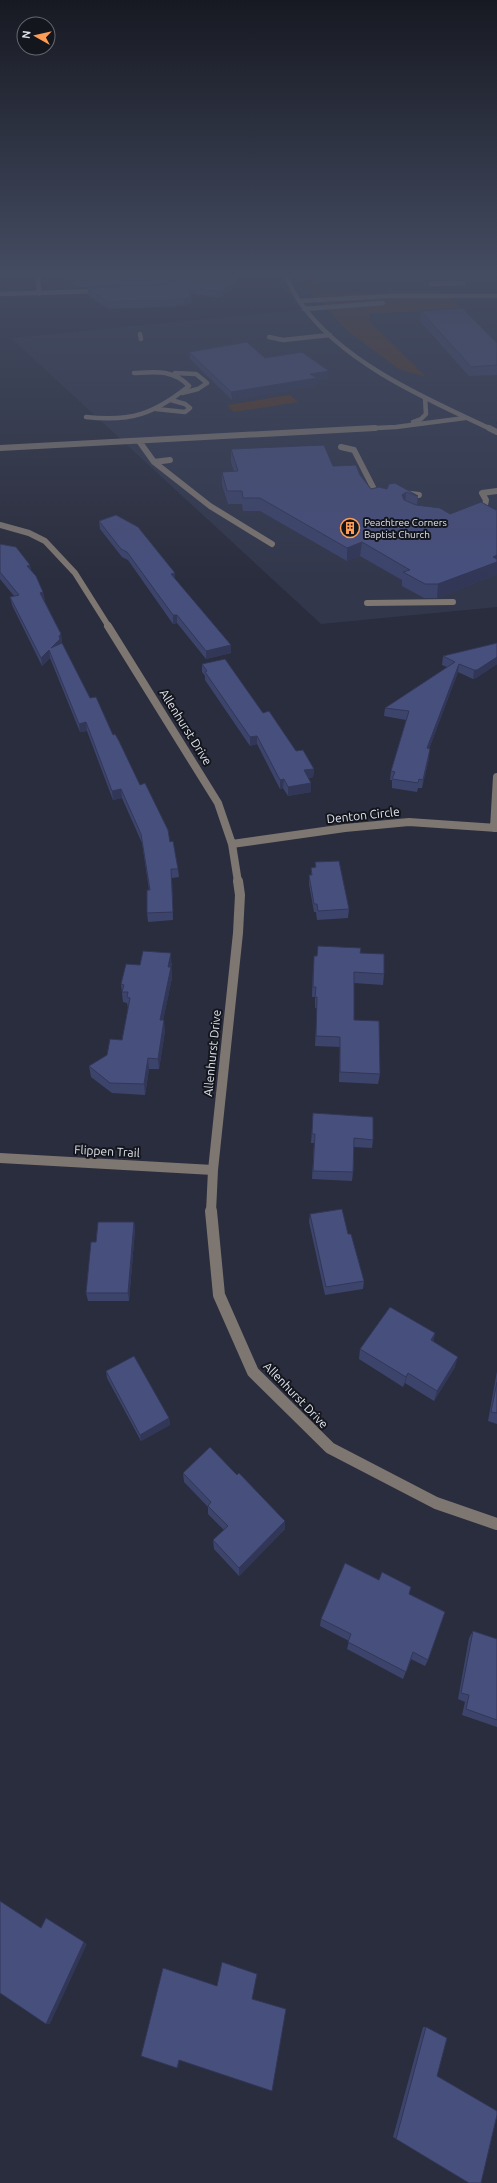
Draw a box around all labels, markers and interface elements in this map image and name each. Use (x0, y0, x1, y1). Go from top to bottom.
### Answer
north arrow (16, 16, 56, 56)
text: N (20, 30, 33, 40)
building icon: Peachtree Corners Baptist Church (339, 517, 361, 539)
place label: Peachtree Corners Baptist Church (364, 517, 447, 540)
street label: Allenhurst Drive (157, 687, 215, 767)
street label: Denton Circle (326, 805, 400, 825)
street label: Allenhurst Drive (201, 1009, 223, 1097)
street label: Flippen Trail (74, 1143, 140, 1159)
street label: Allenhurst Drive (261, 1359, 331, 1431)

